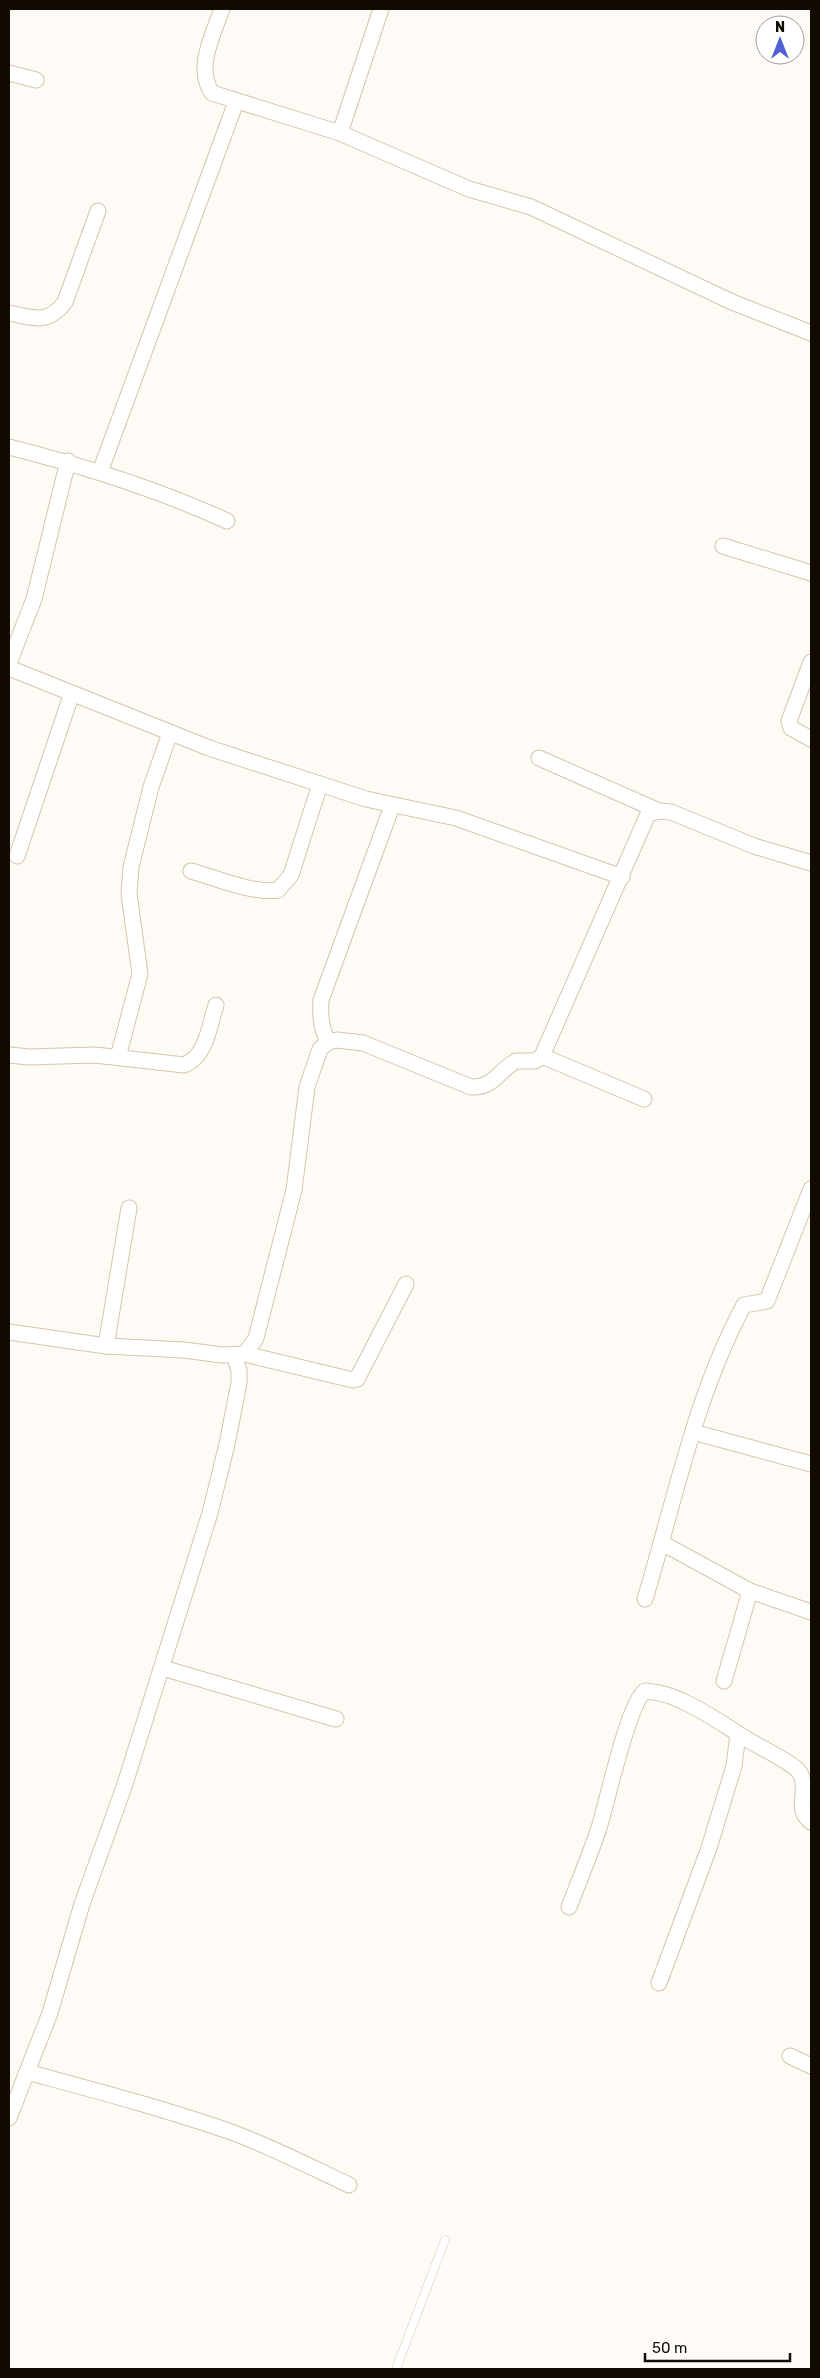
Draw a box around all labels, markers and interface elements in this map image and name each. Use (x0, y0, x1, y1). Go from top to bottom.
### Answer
north arrow (755, 15, 805, 65)
text: N (775, 19, 785, 36)
scale bar (645, 2330, 790, 2362)
text: 50 m (652, 2339, 687, 2357)

